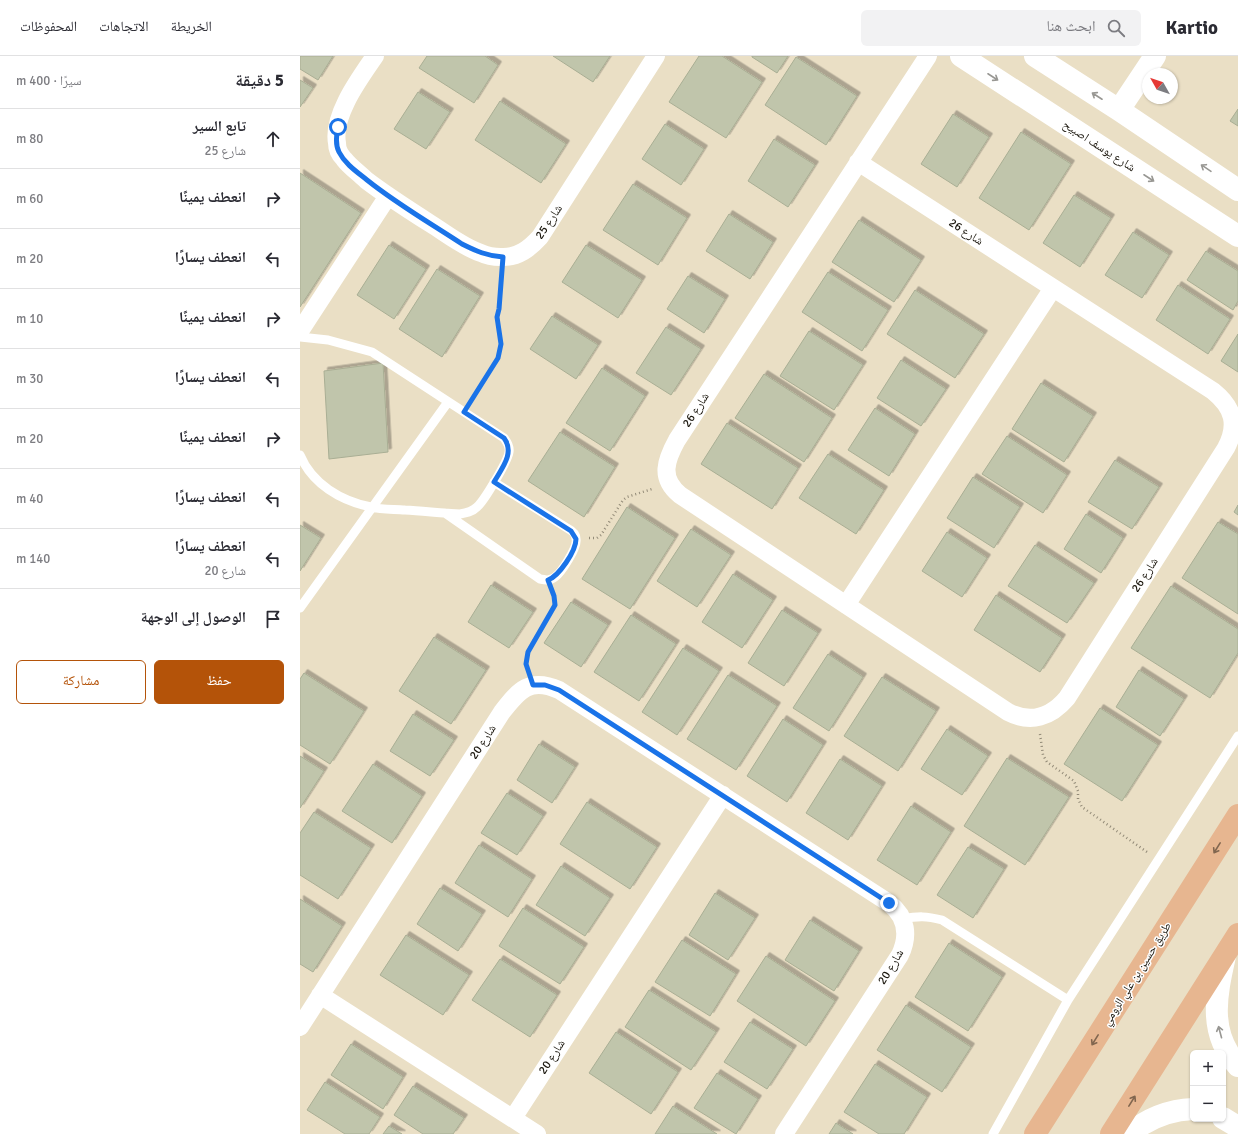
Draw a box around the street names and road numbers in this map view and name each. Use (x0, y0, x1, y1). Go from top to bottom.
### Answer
street label: شارع يوسف اصبيح (1060, 117, 1138, 175)
street label: شارع 25 (532, 202, 566, 242)
street label: شارع 26 (946, 215, 986, 249)
street label: شارع 26 (679, 390, 713, 430)
street label: شارع 26 (1128, 555, 1162, 595)
street label: شارع 20 (466, 722, 500, 762)
street label: طريق حسين بن علي الرومي (1099, 919, 1177, 1030)
street label: شارع 20 (875, 947, 907, 987)
street label: شارع 20 (535, 1037, 569, 1077)

